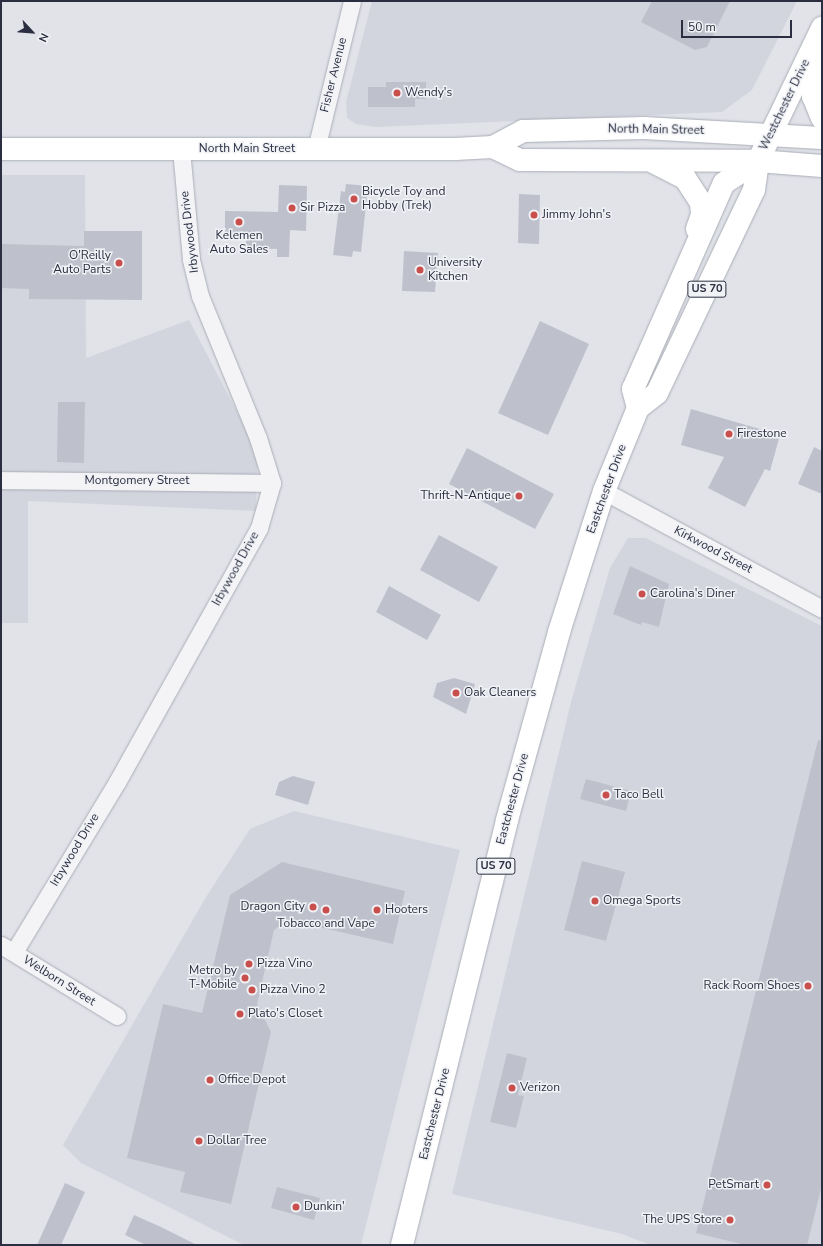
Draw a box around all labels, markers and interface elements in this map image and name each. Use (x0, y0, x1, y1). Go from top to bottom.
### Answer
north arrow (12, 12, 52, 52)
scale bar (683, 12, 794, 38)
text: 50 m (688, 19, 716, 35)
text: N (35, 30, 52, 44)
street label: Fisher Avenue (318, 36, 350, 114)
street label: Westchester Drive (757, 57, 813, 153)
place label: Wendy's (405, 86, 452, 100)
marker: Wendy's (392, 88, 402, 98)
street label: North Main Street (608, 122, 704, 138)
street label: North Main Street (199, 142, 295, 156)
place label: Bicycle Toy and Hobby (Trek) (362, 185, 445, 213)
street label: Irbywood Drive (178, 190, 202, 274)
marker: Bicycle Toy and Hobby (Trek) (349, 194, 359, 204)
place label: Sir Pizza (300, 201, 345, 215)
marker: Sir Pizza (287, 203, 297, 213)
place label: Jimmy John's (542, 208, 611, 222)
marker: Jimmy John's (529, 210, 539, 220)
marker: Kelemen Auto Sales (234, 217, 244, 227)
place label: Kelemen Auto Sales (210, 229, 268, 257)
place label: O'Reilly Auto Parts (53, 249, 111, 277)
place label: University Kitchen (428, 256, 482, 284)
marker: O'Reilly Auto Parts (114, 258, 124, 268)
marker: University Kitchen (415, 265, 425, 275)
road number: US 70 (687, 280, 727, 298)
place label: Firestone (737, 427, 787, 441)
marker: Firestone (724, 429, 734, 439)
street label: Eastchester Drive (584, 442, 630, 536)
street label: Montgomery Street (85, 474, 189, 488)
place label: Thrift-N-Antique (421, 489, 511, 503)
marker: Thrift-N-Antique (514, 491, 524, 501)
street label: Kirkwood Street (671, 523, 755, 577)
street label: Irbywood Drive (210, 529, 262, 609)
place label: Carolina's Diner (650, 587, 735, 601)
marker: Carolina's Diner (637, 589, 647, 599)
place label: Oak Cleaners (464, 686, 536, 700)
marker: Oak Cleaners (451, 688, 461, 698)
street label: Eastchester Drive (494, 752, 532, 846)
place label: Taco Bell (614, 788, 663, 802)
marker: Taco Bell (601, 790, 611, 800)
street label: Irbywood Drive (48, 811, 102, 889)
road number: US 70 (476, 857, 516, 875)
place label: Omega Sports (603, 894, 681, 908)
marker: Omega Sports (590, 896, 600, 906)
place label: Dragon City (241, 900, 305, 914)
marker: Dragon City (308, 902, 318, 912)
place label: Hooters (385, 903, 428, 917)
marker: Tobacco and Vape (321, 905, 331, 915)
marker: Hooters (372, 905, 382, 915)
place label: Tobacco and Vape (277, 917, 375, 931)
street label: Welborn Street (20, 953, 98, 1009)
place label: Pizza Vino (257, 957, 312, 971)
marker: Pizza Vino (244, 959, 254, 969)
place label: Metro by T-Mobile (189, 964, 237, 992)
marker: Metro by T-Mobile (240, 973, 250, 983)
place label: Rack Room Shoes (703, 979, 800, 993)
marker: Rack Room Shoes (803, 981, 813, 991)
place label: Pizza Vino 2 (260, 983, 326, 997)
marker: Pizza Vino 2 (247, 985, 257, 995)
place label: Plato's Closet (248, 1007, 322, 1021)
marker: Plato's Closet (235, 1009, 245, 1019)
street label: Eastchester Drive (417, 1067, 453, 1161)
place label: Office Depot (218, 1073, 286, 1087)
marker: Office Depot (205, 1075, 215, 1085)
place label: Verizon (520, 1081, 560, 1095)
marker: Verizon (507, 1083, 517, 1093)
place label: Dollar Tree (207, 1134, 267, 1148)
marker: Dollar Tree (194, 1136, 204, 1146)
place label: PetSmart (708, 1178, 759, 1192)
marker: PetSmart (762, 1180, 772, 1190)
place label: Dunkin' (304, 1200, 345, 1214)
marker: Dunkin' (291, 1202, 301, 1212)
place label: The UPS Store (643, 1213, 722, 1227)
marker: The UPS Store (725, 1215, 735, 1225)

